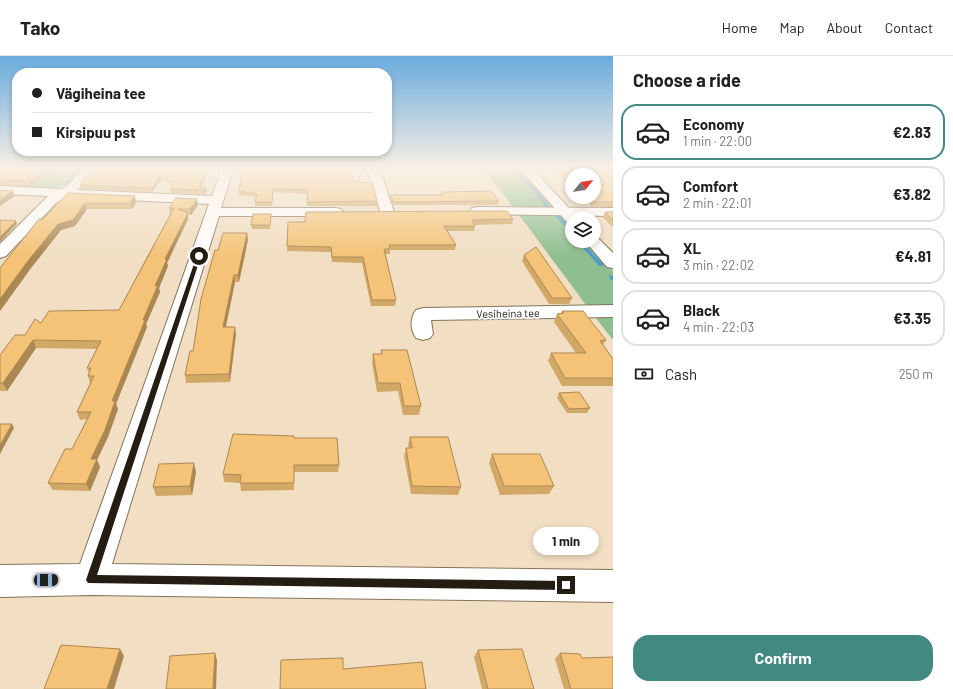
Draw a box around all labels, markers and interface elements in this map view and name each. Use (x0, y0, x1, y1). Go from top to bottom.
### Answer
text: Tako (20, 16, 60, 39)
text: Home (722, 19, 758, 36)
text: Map (780, 19, 804, 36)
text: About (826, 19, 863, 36)
text: Contact (885, 19, 933, 36)
text: Choose a ride (633, 69, 741, 91)
text: Vägiheina tee (56, 84, 146, 102)
icon: car (635, 114, 671, 150)
text: Economy (683, 115, 744, 133)
text: Kirsipuu pst (56, 123, 136, 141)
text: €2.83 (893, 123, 931, 141)
text: 1 min · 22:00 (683, 133, 752, 149)
north arrow (565, 168, 601, 204)
map controls (565, 168, 601, 248)
icon: car (635, 176, 671, 212)
text: Comfort (683, 177, 738, 195)
text: €3.82 (893, 185, 931, 203)
text: 2 min · 22:01 (683, 195, 751, 211)
button: layers (565, 212, 601, 248)
icon: car (635, 238, 671, 274)
text: XL (683, 239, 701, 257)
route start (190, 247, 208, 265)
text: €4.81 (895, 247, 931, 265)
text: 3 min · 22:02 (683, 257, 754, 273)
icon: car (635, 300, 671, 336)
text: Black (683, 301, 720, 319)
street label: Vesiheina tee (476, 306, 540, 320)
text: €3.35 (893, 309, 931, 327)
text: 4 min · 22:03 (683, 319, 754, 335)
icon: cash (633, 363, 655, 385)
text: Cash (665, 365, 697, 383)
text: 250 m (899, 366, 933, 382)
callout: 1 min (533, 527, 599, 555)
text: 1 min (552, 533, 580, 549)
car (34, 574, 58, 586)
route end (557, 576, 575, 594)
button: Confirm (633, 635, 933, 681)

